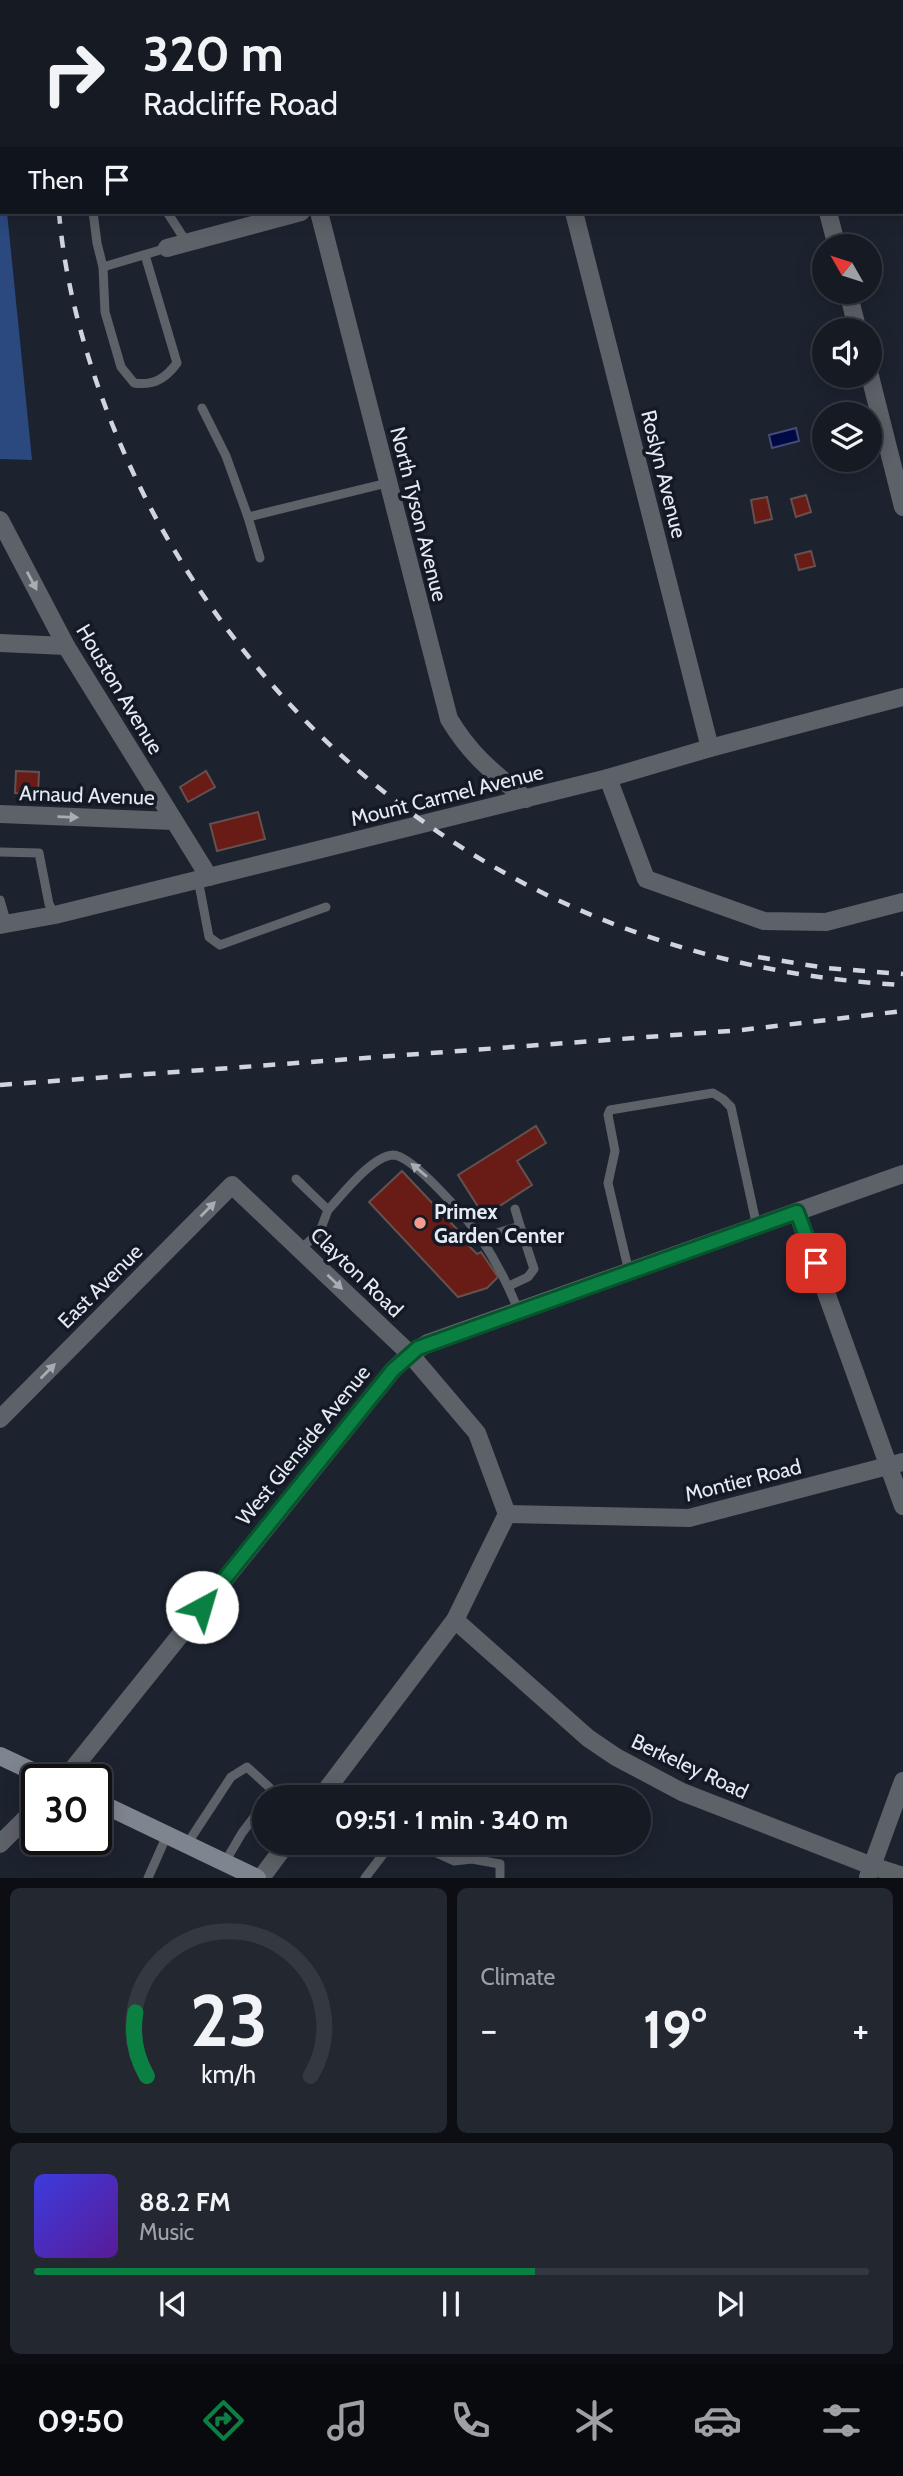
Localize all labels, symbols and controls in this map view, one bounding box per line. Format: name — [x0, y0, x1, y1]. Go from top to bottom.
text: 320 m — [143, 24, 284, 83]
icon: right — [28, 28, 119, 119]
text: Radcliffe Road — [143, 84, 338, 123]
icon: arrive — [98, 161, 136, 199]
text: Then — [28, 164, 84, 196]
north arrow — [812, 234, 882, 304]
map controls — [812, 234, 882, 472]
button: sound — [812, 318, 882, 388]
button: layers — [812, 402, 882, 472]
street label: Roslyn Avenue — [636, 407, 692, 541]
street label: North Tyson Avenue — [385, 424, 453, 604]
one-way arrow — [26, 571, 38, 590]
street label: Houston Avenue — [71, 619, 169, 759]
street label: Mount Carmel Avenue — [348, 759, 546, 831]
street label: Arnaud Avenue — [19, 780, 155, 810]
one-way arrow — [57, 811, 79, 822]
one-way arrow — [410, 1162, 428, 1178]
place label: Primex Garden Center — [434, 1199, 564, 1248]
one-way arrow — [199, 1200, 216, 1217]
marker: Primex Garden Center — [412, 1215, 428, 1231]
street label: Clayton Road — [306, 1222, 408, 1322]
pin — [786, 1233, 846, 1293]
street label: East Avenue — [53, 1239, 147, 1333]
icon: arrive — [797, 1244, 835, 1282]
one-way arrow — [326, 1274, 343, 1291]
street label: West Glenside Avenue — [231, 1360, 375, 1530]
one-way arrow — [39, 1363, 56, 1379]
street label: Montier Road — [682, 1453, 804, 1507]
position arrow — [165, 1570, 239, 1644]
street label: Berkeley Road — [628, 1728, 752, 1804]
speed limit sign: 30 — [21, 1764, 112, 1855]
text: 09:51 · 1 min · 340 m — [335, 1804, 568, 1836]
text: Climate — [481, 1963, 555, 1991]
text: 23 — [189, 1977, 267, 2065]
text: 19° — [643, 1998, 706, 2061]
text: − — [481, 2006, 497, 2053]
text: + — [852, 2006, 869, 2053]
text: km/h — [201, 2059, 256, 2089]
text: 88.2 FM — [139, 2186, 231, 2218]
text: Music — [139, 2218, 194, 2246]
icon: previous — [154, 2285, 192, 2323]
icon: pause — [432, 2285, 470, 2323]
icon: next — [711, 2285, 749, 2323]
icon: directions — [199, 2396, 248, 2445]
icon: music — [323, 2396, 372, 2445]
icon: phone — [446, 2396, 495, 2445]
icon: climate — [570, 2396, 619, 2445]
icon: car — [693, 2396, 742, 2445]
icon: filters — [817, 2396, 866, 2445]
text: 09:50 — [37, 2401, 125, 2440]

